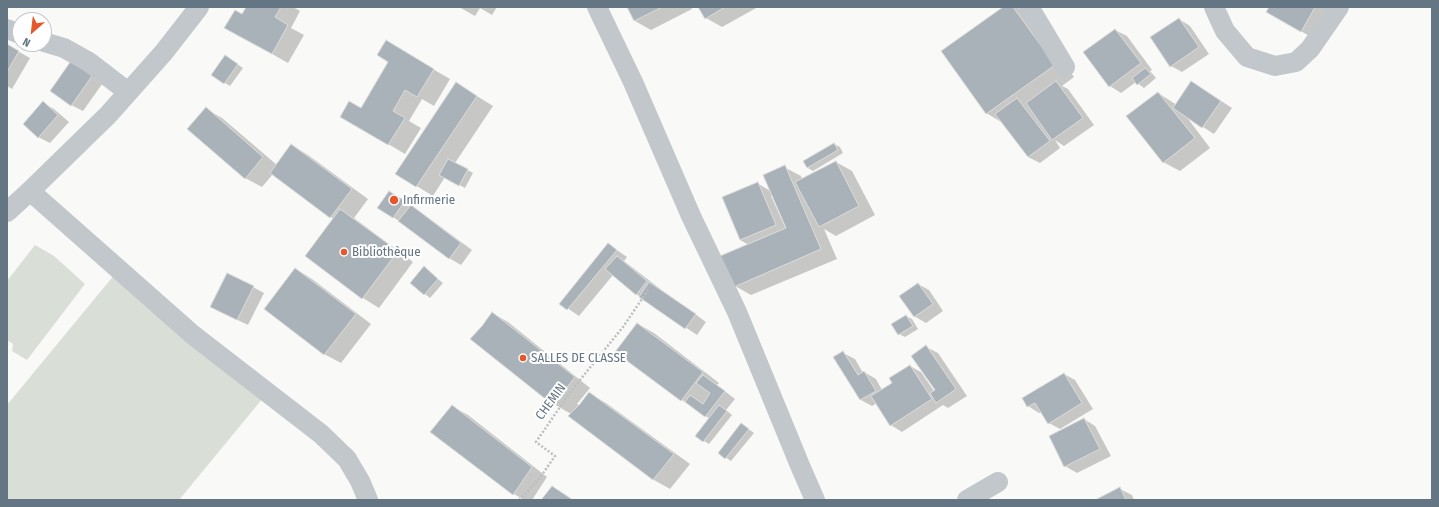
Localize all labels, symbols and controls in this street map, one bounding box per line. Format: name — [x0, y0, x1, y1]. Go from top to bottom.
north arrow — [12, 12, 52, 52]
text: N — [21, 35, 33, 49]
place label: Infirmerie — [403, 192, 455, 208]
marker: Infirmerie — [388, 194, 400, 206]
place label: Bibliothèque — [352, 244, 421, 260]
marker: Bibliothèque — [339, 247, 349, 257]
place label: SALLES DE CLASSE — [531, 350, 626, 366]
marker: SALLES DE CLASSE — [518, 353, 528, 363]
street label: CHEMIN — [533, 381, 569, 423]

